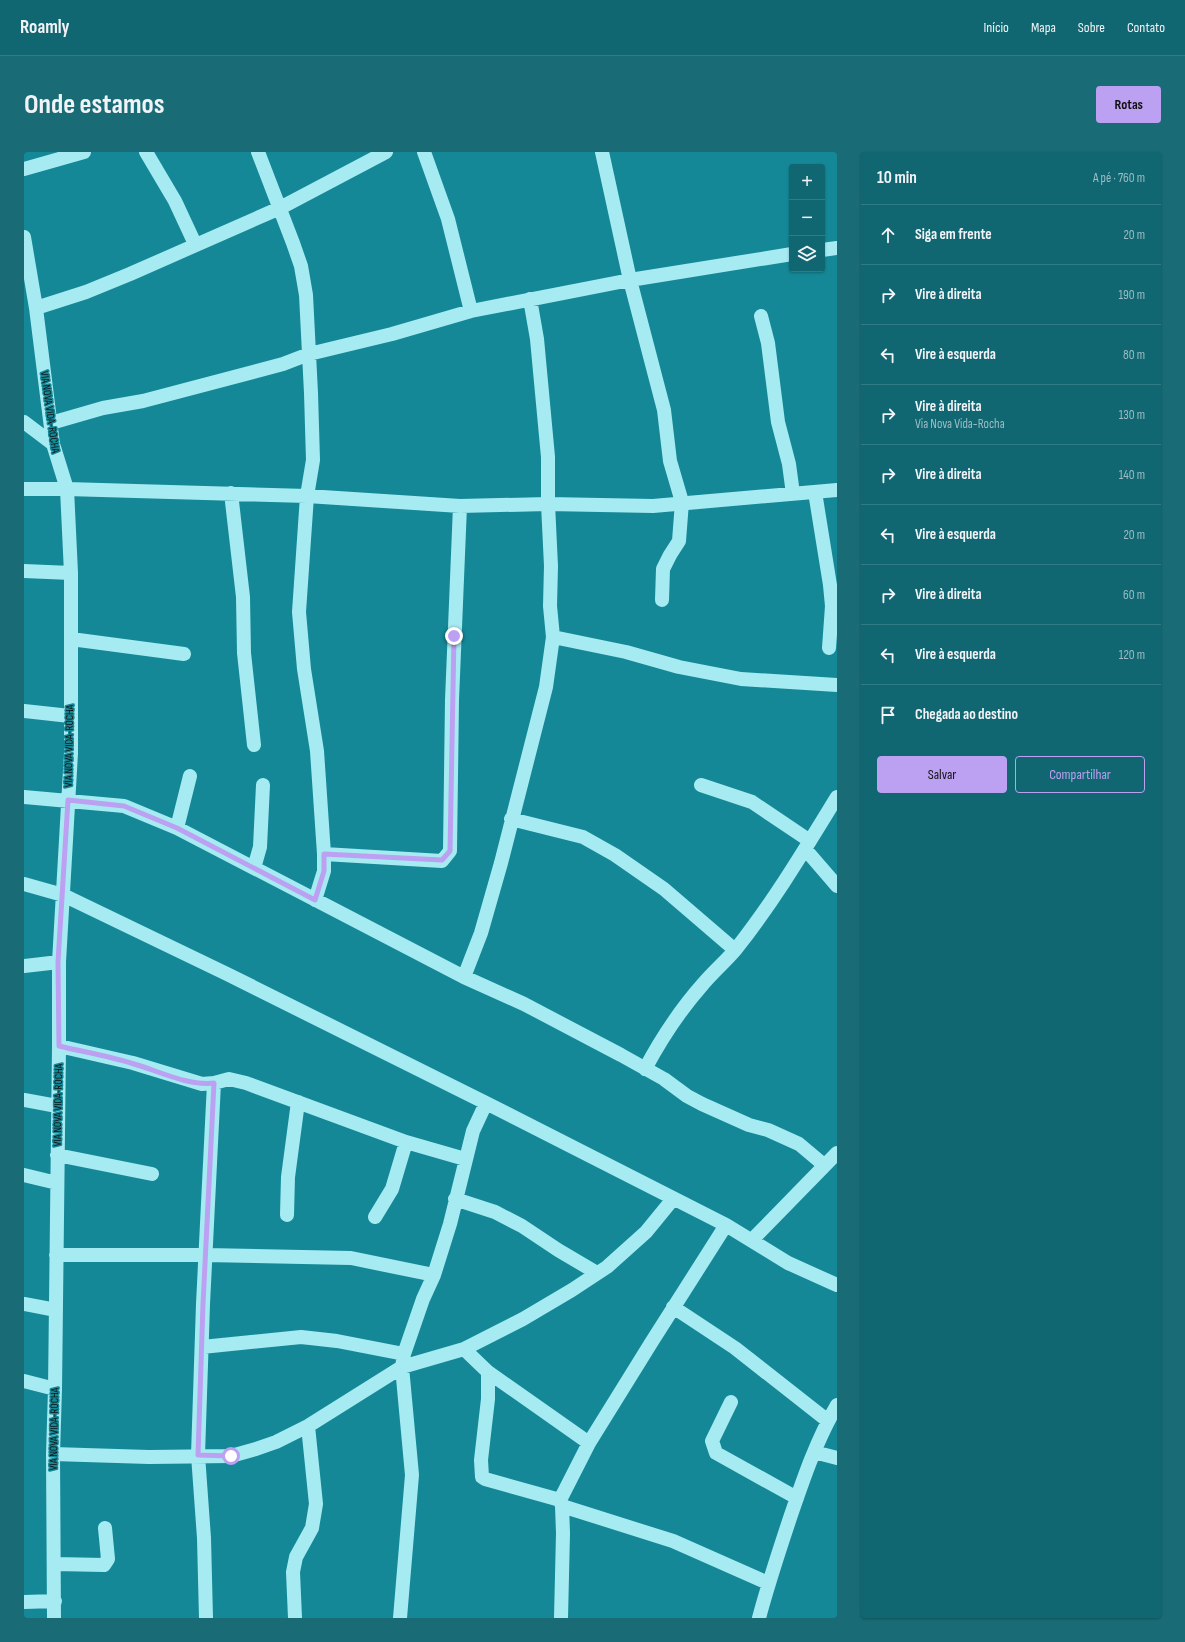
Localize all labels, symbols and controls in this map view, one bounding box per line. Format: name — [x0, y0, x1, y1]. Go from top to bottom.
text: Roamly — [20, 16, 70, 39]
text: Início — [983, 19, 1009, 36]
text: Mapa — [1031, 19, 1056, 36]
text: Sobre — [1078, 19, 1105, 36]
text: Contato — [1127, 19, 1165, 36]
button: Rotas — [1096, 86, 1161, 123]
text: Onde estamos — [24, 88, 164, 121]
map controls — [789, 164, 825, 272]
button: + — [789, 164, 825, 200]
text: 10 min — [877, 168, 917, 188]
text: A pé · 760 m — [1093, 170, 1145, 186]
button: − — [789, 200, 825, 236]
icon: ahead — [877, 224, 899, 246]
text: Siga em frente — [915, 225, 992, 244]
text: 20 m — [1123, 227, 1145, 243]
button: layers — [789, 236, 825, 272]
icon: right — [877, 284, 899, 306]
text: Vire à direita — [915, 285, 982, 304]
text: 190 m — [1118, 287, 1145, 303]
icon: left — [877, 344, 899, 366]
text: Vire à esquerda — [915, 345, 996, 364]
text: 80 m — [1123, 347, 1145, 363]
street label: VIA NOVA VIDA-ROCHA — [38, 370, 62, 454]
text: Vire à direita — [915, 397, 982, 416]
icon: right — [877, 404, 899, 426]
text: 130 m — [1119, 407, 1145, 423]
text: Via Nova Vida-Rocha — [915, 416, 1005, 432]
icon: right — [877, 464, 899, 486]
text: Vire à direita — [915, 465, 982, 484]
text: 140 m — [1119, 467, 1145, 483]
icon: left — [877, 524, 899, 546]
text: Vire à esquerda — [915, 525, 996, 544]
text: 20 m — [1123, 527, 1145, 543]
icon: right — [877, 584, 899, 606]
text: Vire à direita — [915, 585, 982, 604]
text: 60 m — [1123, 587, 1145, 603]
route end — [445, 627, 463, 645]
icon: left — [877, 644, 899, 666]
text: Vire à esquerda — [915, 645, 996, 664]
text: 120 m — [1119, 647, 1145, 663]
street label: VIA NOVA VIDA-ROCHA — [62, 704, 76, 787]
icon: arrive — [877, 704, 899, 726]
text: Chegada ao destino — [915, 705, 1018, 724]
button: Salvar — [877, 756, 1007, 793]
button: Compartilhar — [1015, 756, 1145, 793]
street label: VIA NOVA VIDA-ROCHA — [51, 1063, 65, 1146]
street label: VIA NOVA VIDA-ROCHA — [47, 1387, 61, 1470]
route start — [222, 1447, 240, 1465]

